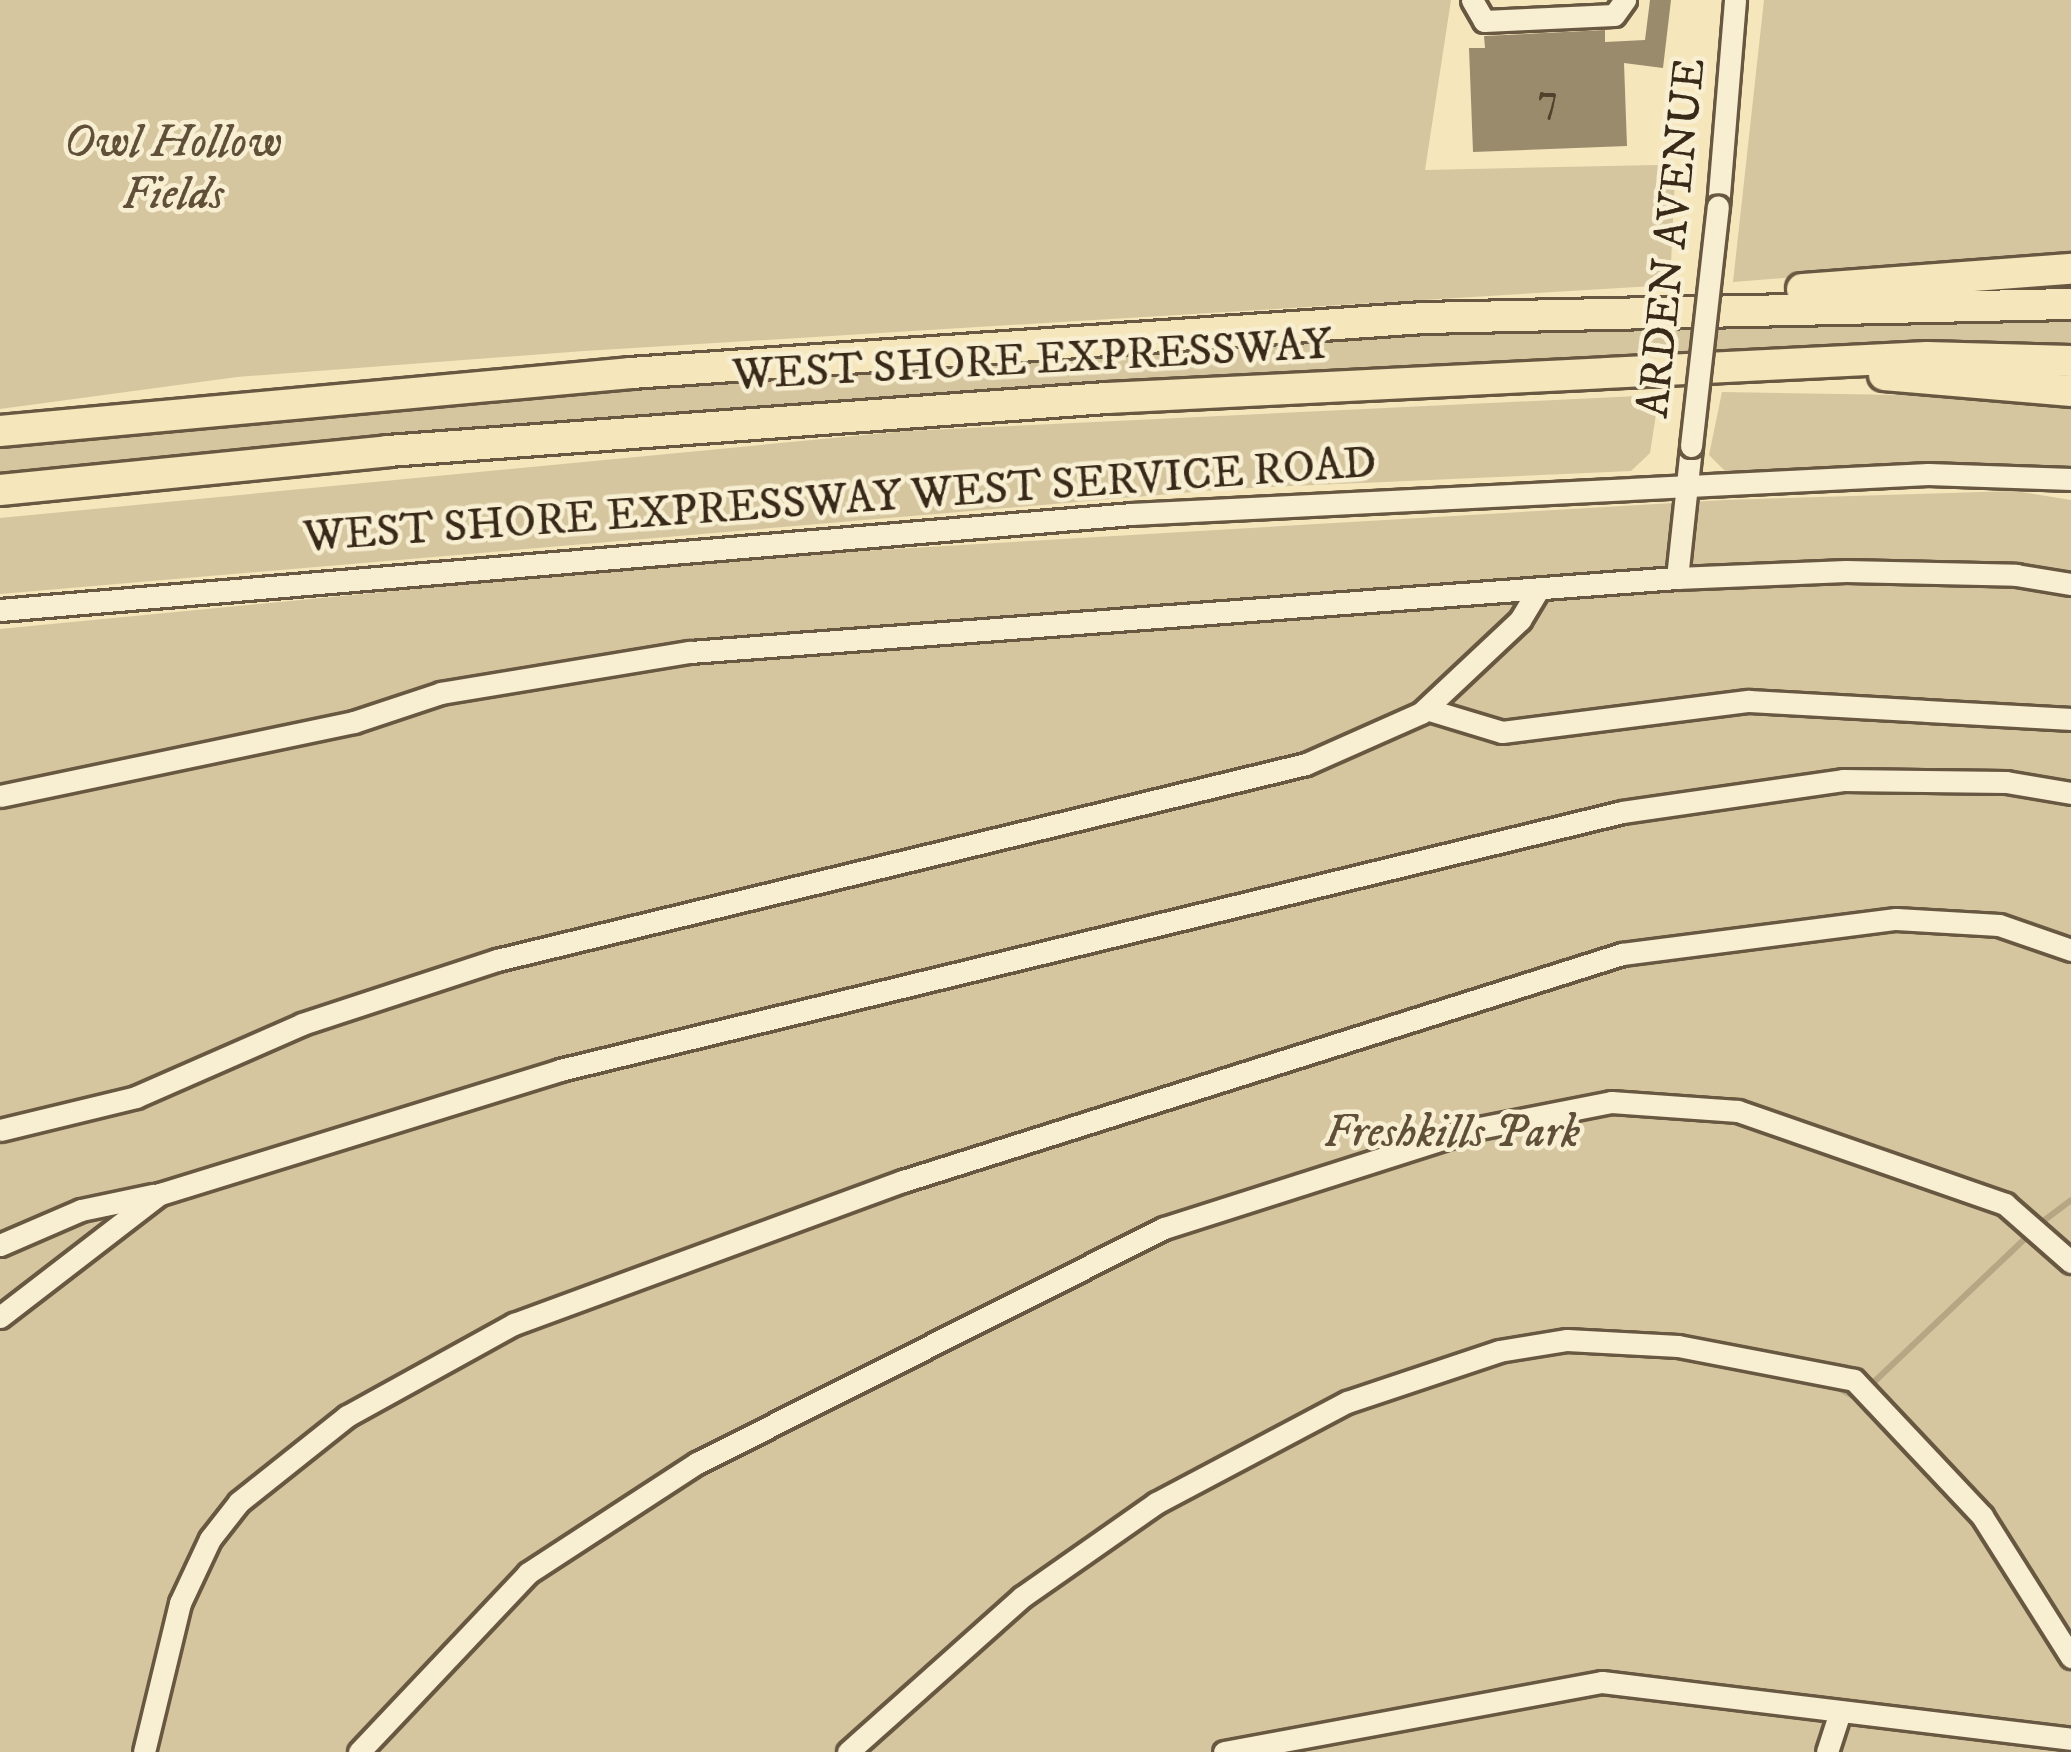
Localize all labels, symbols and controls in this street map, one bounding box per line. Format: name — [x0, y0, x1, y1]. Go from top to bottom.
street label: ARDEN AVENUE — [1627, 55, 1719, 421]
house number: 7 — [1538, 77, 1558, 123]
park label: Owl Hollow Fields — [64, 117, 282, 223]
street label: WEST SHORE EXPRESSWAY — [731, 318, 1333, 404]
street label: WEST SHORE EXPRESSWAY WEST SERVICE ROAD — [302, 437, 1378, 565]
park label: Freshkills Park — [1324, 1107, 1580, 1161]

